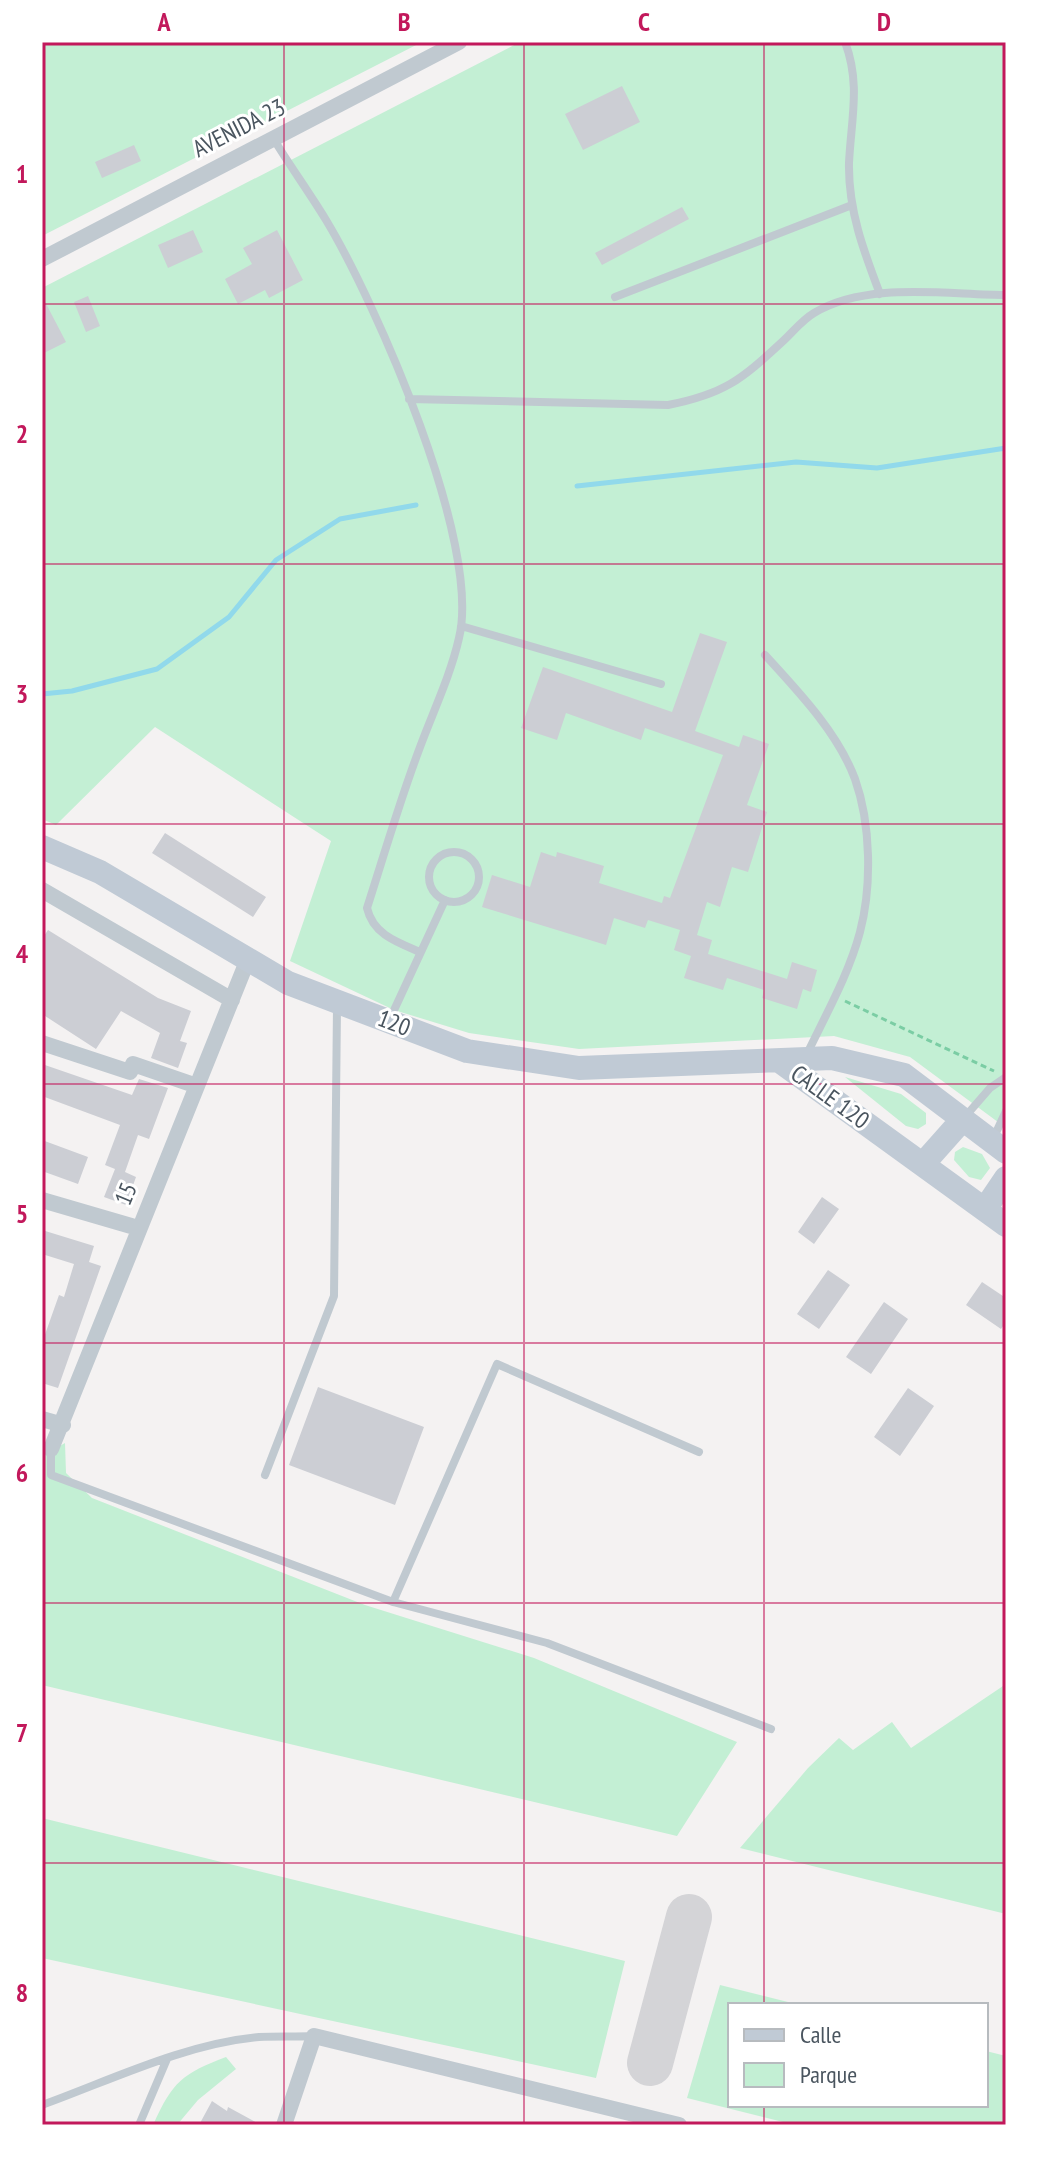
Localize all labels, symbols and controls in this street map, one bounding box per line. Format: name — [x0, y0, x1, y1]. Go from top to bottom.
text: A — [156, 5, 171, 38]
text: B — [398, 5, 411, 38]
text: C — [638, 5, 650, 38]
text: D — [877, 5, 891, 38]
street label: AVENIDA 23 — [187, 91, 290, 164]
text: 1 — [16, 157, 28, 190]
text: 2 — [16, 417, 28, 450]
text: 3 — [16, 677, 28, 710]
text: 4 — [16, 937, 29, 970]
street label: 120 — [373, 1002, 415, 1043]
street label: CALLE 120 — [785, 1058, 876, 1135]
street label: 15 — [107, 1178, 144, 1210]
text: 5 — [16, 1197, 28, 1230]
text: 6 — [16, 1456, 28, 1489]
text: 7 — [16, 1716, 28, 1749]
text: 8 — [16, 1976, 28, 2009]
legend — [728, 2003, 988, 2107]
text: Calle — [800, 2019, 841, 2050]
text: Parque — [800, 2059, 857, 2090]

